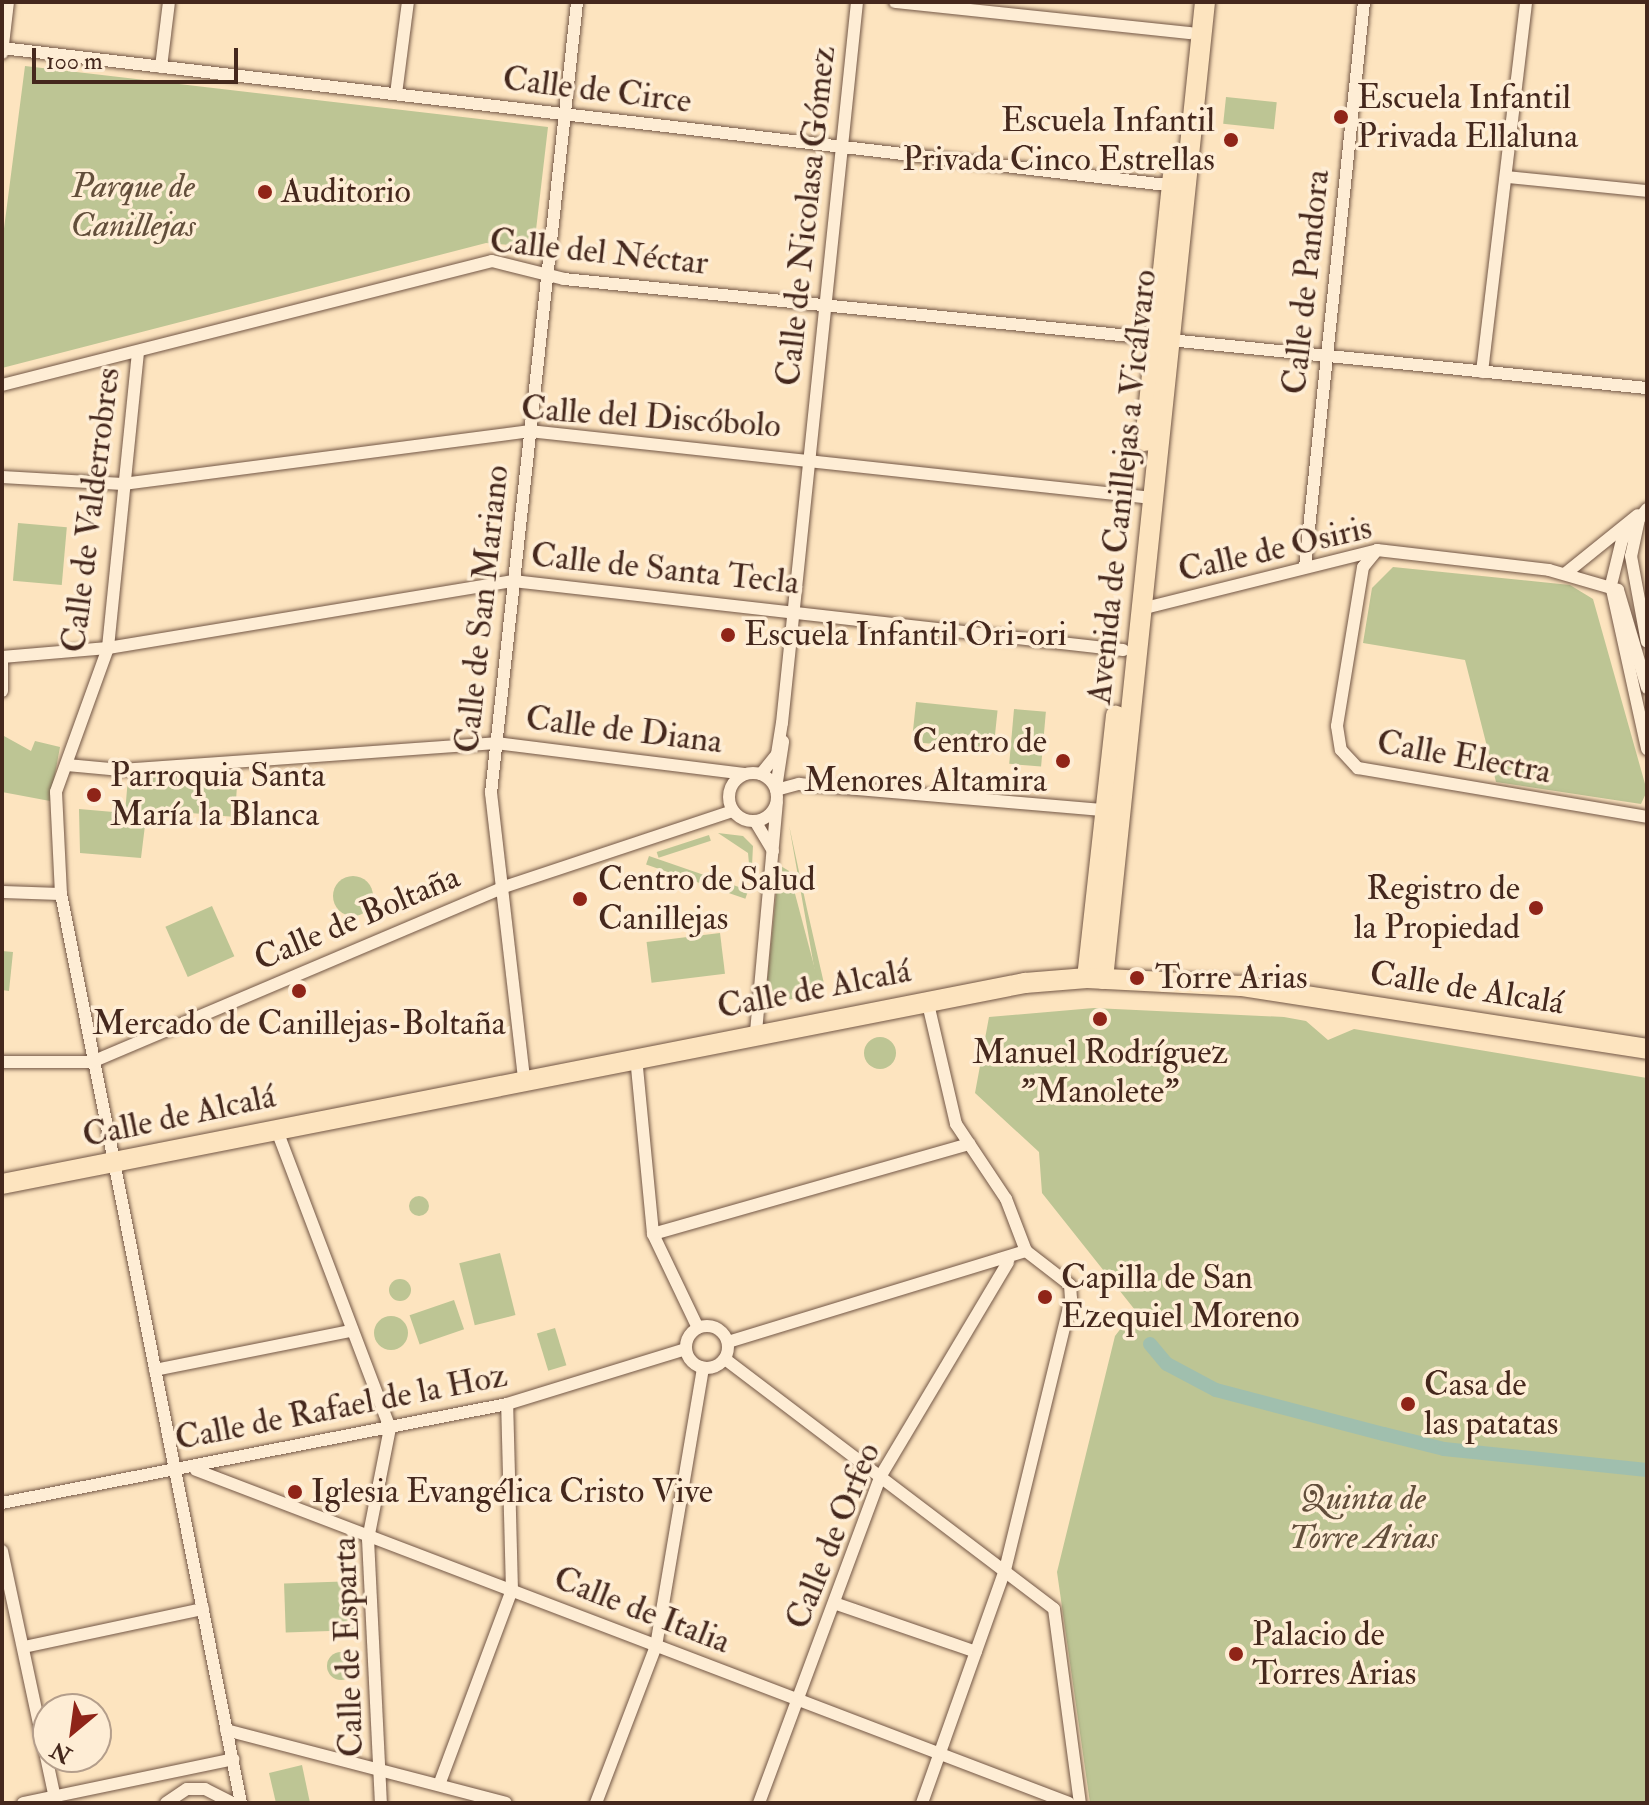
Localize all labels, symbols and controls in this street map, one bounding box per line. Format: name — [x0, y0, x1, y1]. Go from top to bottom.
scale bar — [36, 32, 242, 82]
street label: Calle de Nicolasa Gómez — [768, 44, 844, 388]
text: 100 m — [46, 46, 103, 77]
street label: Calle de Circe — [500, 58, 694, 122]
place label: Escuela Infantil Privada Ellaluna — [1357, 77, 1578, 156]
place label: Escuela Infantil Privada Cinco Estrellas — [902, 100, 1215, 180]
marker: Escuela Infantil Privada Ellaluna — [1332, 108, 1350, 126]
marker: Escuela Infantil Privada Cinco Estrellas — [1222, 131, 1240, 149]
park label: Parque de Canillejas — [70, 166, 196, 246]
street label: Calle de Pandora — [1274, 168, 1338, 396]
place label: Auditorio — [281, 172, 411, 212]
marker: Auditorio — [256, 183, 274, 201]
street label: Calle del Néctar — [488, 220, 710, 284]
street label: Avenida de Canillejas a Vicálvaro — [1079, 268, 1165, 706]
street label: Calle de Valderrobres — [53, 365, 129, 655]
street label: Calle del Discóbolo — [520, 388, 782, 446]
street label: Calle de San Mariano — [447, 463, 517, 755]
street label: Calle de Osiris — [1174, 507, 1376, 591]
street label: Calle de Santa Tecla — [529, 535, 801, 603]
place label: Escuela Infantil Ori-ori — [744, 615, 1067, 655]
marker: Escuela Infantil Ori-ori — [719, 626, 737, 644]
street label: Calle de Diana — [523, 698, 725, 762]
place label: Centro de Menores Altamira — [804, 721, 1047, 800]
street label: Calle Electra — [1374, 722, 1554, 792]
marker: Centro de Menores Altamira — [1054, 752, 1072, 770]
place label: Parroquia Santa María la Blanca — [110, 755, 325, 834]
marker: Parroquia Santa María la Blanca — [85, 786, 103, 804]
street label: Calle de Boltaña — [248, 856, 466, 980]
place label: Centro de Salud Canillejas — [598, 859, 815, 938]
place label: Registro de la Propiedad — [1354, 868, 1520, 948]
marker: Centro de Salud Canillejas — [569, 888, 591, 910]
marker: Registro de la Propiedad — [1527, 899, 1545, 917]
street label: Calle de Alcalá — [714, 950, 914, 1028]
street label: Calle de Alcalá — [1367, 953, 1567, 1023]
place label: Torre Arias — [1155, 958, 1308, 998]
marker: Torre Arias — [1126, 967, 1148, 989]
marker: Mercado de Canillejas-Boltaña — [290, 982, 308, 1000]
place label: Mercado de Canillejas-Boltaña — [92, 1004, 506, 1044]
marker: Manuel Rodríguez "Manolete" — [1091, 1010, 1109, 1028]
place label: Manuel Rodríguez "Manolete" — [972, 1032, 1228, 1112]
street label: Calle de Alcalá — [79, 1076, 279, 1156]
place label: Capilla de San Ezequiel Moreno — [1061, 1257, 1300, 1336]
marker: Capilla de San Ezequiel Moreno — [1036, 1288, 1054, 1306]
street label: Calle de Rafael de la Hoz — [172, 1355, 510, 1459]
place label: Casa de las patatas — [1424, 1364, 1558, 1444]
marker: Casa de las patatas — [1399, 1395, 1417, 1413]
street label: Calle de Orfeo — [777, 1437, 889, 1635]
place label: Iglesia Evangélica Cristo Vive — [311, 1472, 713, 1512]
park label: Quinta de Torre Arias — [1288, 1478, 1438, 1558]
marker: Iglesia Evangélica Cristo Vive — [286, 1483, 304, 1501]
street label: Calle de Esparta — [324, 1536, 372, 1758]
street label: Calle de Italia — [548, 1558, 736, 1662]
place label: Palacio de Torres Arias — [1252, 1614, 1416, 1694]
marker: Palacio de Torres Arias — [1227, 1645, 1245, 1663]
north arrow — [32, 1693, 112, 1773]
text: N — [46, 1735, 77, 1769]

